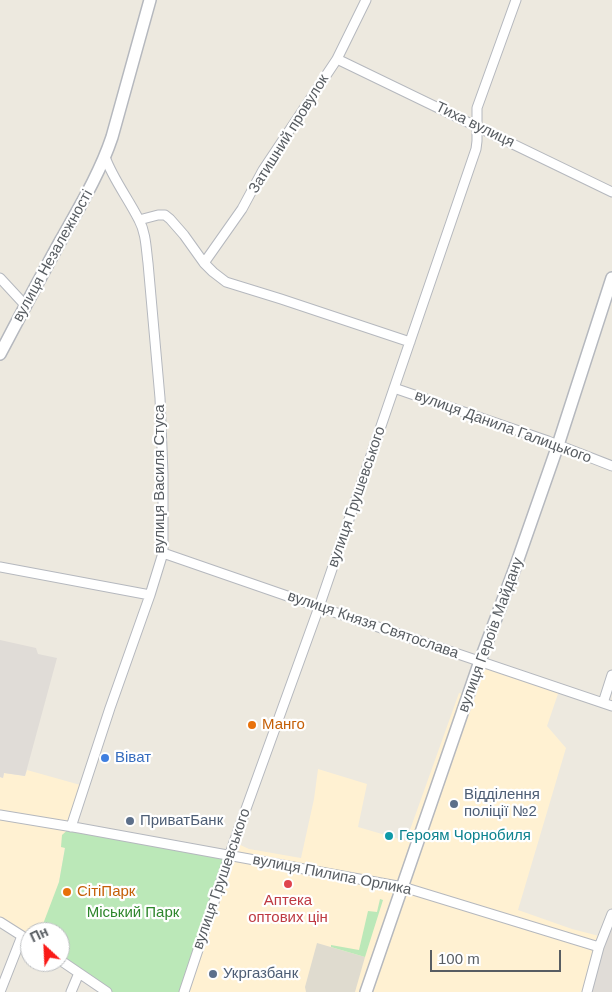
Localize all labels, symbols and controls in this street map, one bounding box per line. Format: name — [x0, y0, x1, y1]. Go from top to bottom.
street label: Затишний провулок — [245, 71, 333, 197]
street label: Тиха вулиця — [433, 98, 517, 152]
street label: вулиця Незалежності — [9, 187, 97, 325]
street label: вулиця Данила Галицького — [412, 387, 594, 467]
street label: вулиця Василя Стуса — [151, 404, 169, 554]
street label: вулиця Грушевського — [324, 424, 390, 570]
street label: вулиця Героїв Майдану — [455, 555, 527, 715]
street label: вулиця Князя Святослава — [285, 587, 461, 663]
place label: Манго — [262, 716, 305, 734]
marker: Манго — [246, 719, 258, 731]
place label: Віват — [115, 749, 151, 767]
marker: Віват — [99, 752, 111, 764]
place label: Відділення поліції №2 — [464, 786, 540, 821]
marker: Відділення поліції №2 — [448, 798, 460, 810]
street label: вулиця Грушевського — [189, 806, 255, 952]
place label: ПриватБанк — [140, 812, 223, 830]
marker: ПриватБанк — [124, 815, 136, 827]
place label: Героям Чорнобиля — [399, 827, 531, 845]
marker: Героям Чорнобиля — [383, 830, 395, 842]
street label: вулиця Пилипа Орлика — [251, 851, 413, 899]
marker: Аптека оптових цін — [282, 878, 294, 890]
place label: СітіПарк — [77, 883, 135, 901]
marker: СітіПарк — [61, 886, 73, 898]
place label: Аптека оптових цін — [248, 892, 328, 927]
park label: Міський Парк — [87, 904, 179, 922]
north arrow — [20, 922, 70, 972]
text: Пн — [27, 923, 51, 945]
scale bar — [432, 940, 563, 972]
text: 100 m — [438, 950, 480, 967]
place label: Укргазбанк — [223, 965, 298, 983]
marker: Укргазбанк — [207, 968, 219, 980]

